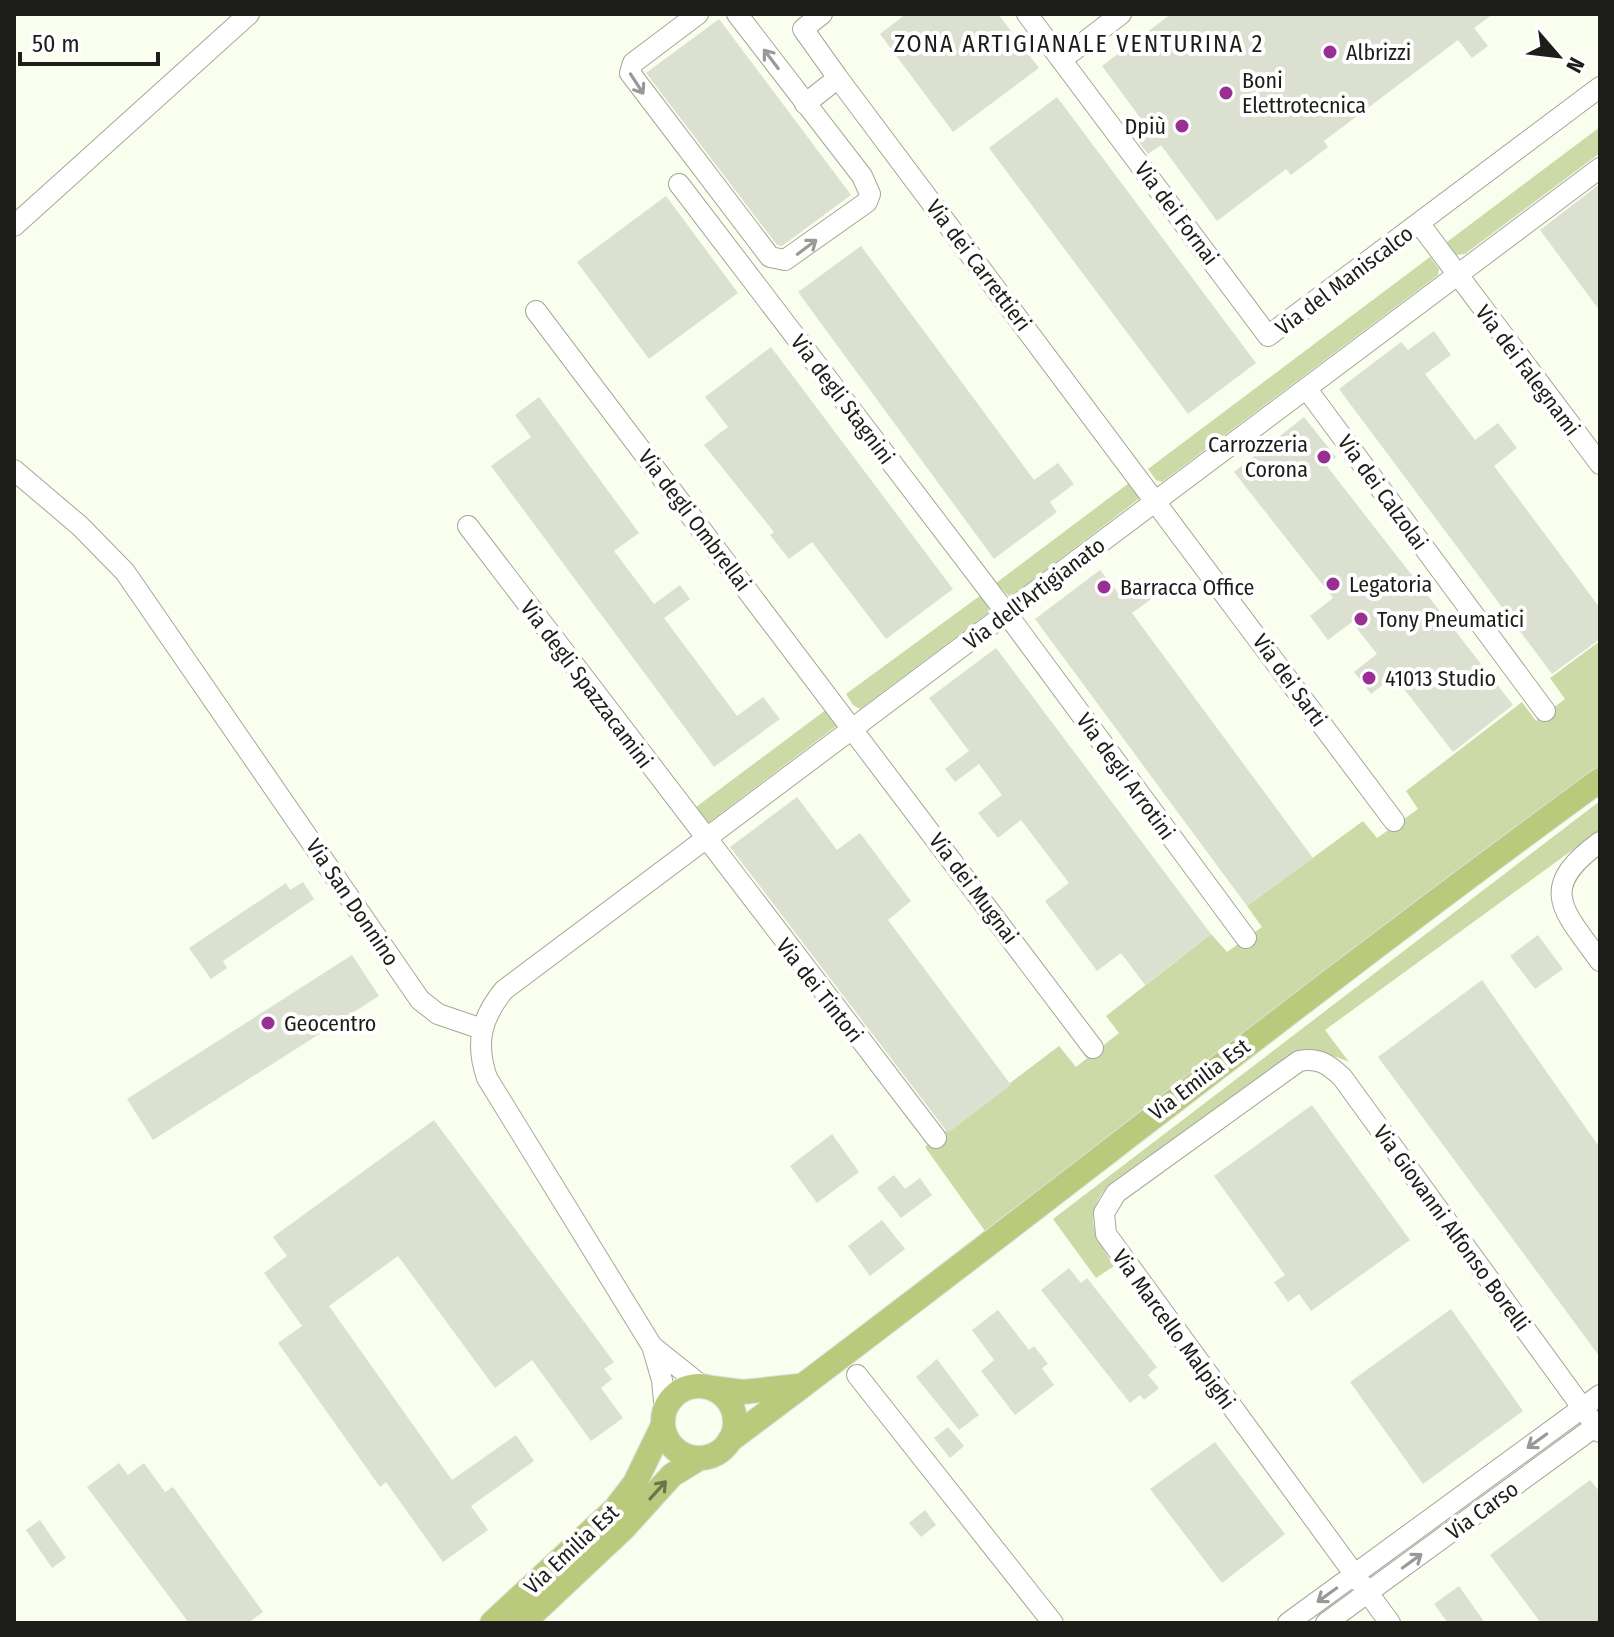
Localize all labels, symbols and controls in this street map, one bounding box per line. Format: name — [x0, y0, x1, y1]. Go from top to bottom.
scale bar — [20, 16, 158, 66]
north arrow — [1518, 16, 1598, 96]
text: 50 m — [32, 30, 80, 58]
district label: ZONA ARTIGIANALE VENTURINA 2 — [894, 30, 1264, 58]
place label: Albrizzi — [1346, 39, 1411, 66]
marker: Albrizzi — [1321, 43, 1339, 61]
one-way arrow — [763, 49, 780, 70]
text: N — [1560, 53, 1590, 77]
place label: Boni Elettrotecnica — [1242, 67, 1366, 119]
one-way arrow — [629, 73, 646, 95]
marker: Boni Elettrotecnica — [1217, 84, 1235, 102]
place label: Dpiù — [1124, 113, 1166, 140]
marker: Dpiù — [1173, 117, 1191, 135]
street label: Via dei Fornai — [1129, 156, 1224, 270]
street label: Via dei Carrettieri — [920, 194, 1037, 336]
street label: Via del Maniscalco — [1270, 220, 1418, 341]
one-way arrow — [796, 239, 818, 255]
street label: Via dei Falegnami — [1470, 300, 1586, 441]
street label: Via degli Stagnini — [785, 329, 900, 469]
street label: Via dei Calzolai — [1332, 429, 1433, 555]
place label: Carrozzeria Corona — [1208, 431, 1308, 483]
street label: Via degli Ombrellai — [633, 444, 757, 596]
marker: Carrozzeria Corona — [1315, 448, 1333, 466]
street label: Via dell'Artigianato — [958, 531, 1110, 655]
place label: Legatoria — [1349, 571, 1432, 598]
place label: Barracca Office — [1120, 574, 1254, 601]
marker: Legatoria — [1324, 575, 1342, 593]
marker: Barracca Office — [1095, 578, 1113, 596]
street label: Via degli Spazzacamini — [515, 595, 658, 773]
place label: Tony Pneumatici — [1377, 606, 1524, 633]
marker: Tony Pneumatici — [1352, 610, 1370, 628]
street label: Via dei Sarti — [1247, 629, 1332, 732]
place label: 41013 Studio — [1385, 665, 1496, 692]
marker: 41013 Studio — [1360, 669, 1378, 687]
street label: Via degli Arrotini — [1071, 708, 1181, 845]
street label: Via dei Mugnai — [923, 828, 1024, 949]
street label: Via San Donnino — [300, 834, 405, 971]
street label: Via dei Tintori — [770, 933, 869, 1048]
place label: Geocentro — [284, 1010, 376, 1037]
marker: Geocentro — [259, 1014, 277, 1032]
street label: Via Emilia Est — [1144, 1032, 1256, 1126]
street label: Via Giovanni Alfonso Borelli — [1368, 1120, 1536, 1337]
street label: Via Marcello Malpighi — [1107, 1244, 1241, 1415]
one-way arrow — [1527, 1433, 1548, 1450]
street label: Via Carso — [1441, 1475, 1524, 1546]
one-way arrow — [649, 1480, 668, 1500]
street label: Via Emilia Est — [518, 1498, 625, 1600]
one-way arrow — [1401, 1552, 1422, 1569]
one-way arrow — [1317, 1586, 1338, 1603]

